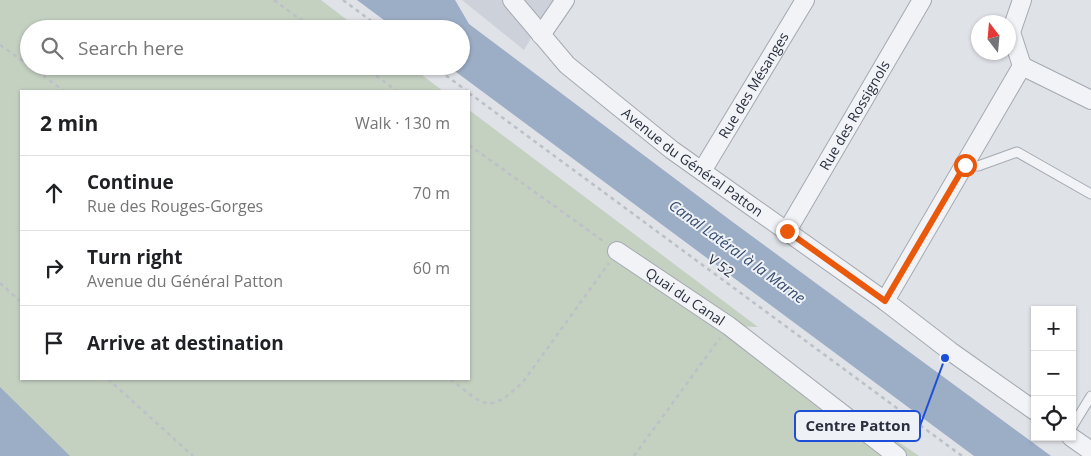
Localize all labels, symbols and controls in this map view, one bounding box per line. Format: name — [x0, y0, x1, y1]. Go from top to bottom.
north arrow — [971, 15, 1016, 60]
search box — [20, 20, 470, 75]
street label: Rue des Mésanges — [714, 28, 793, 142]
icon: search — [38, 34, 66, 62]
text: Search here — [78, 35, 184, 61]
street label: Rue des Rossignols — [815, 56, 894, 174]
street label: Avenue du Général Patton — [618, 103, 767, 221]
text: 2 min — [40, 109, 98, 137]
text: Walk · 130 m — [355, 112, 450, 134]
route start — [954, 154, 977, 177]
text: Continue — [87, 169, 174, 195]
icon: ahead — [40, 179, 68, 207]
text: 70 m — [413, 182, 450, 204]
text: Rue des Rouges-Gorges — [87, 195, 263, 217]
water label: Canal Latéral à la Marne — [665, 195, 810, 308]
route end — [776, 220, 799, 243]
text: Turn right — [87, 244, 182, 270]
street label: V 52 — [704, 250, 738, 282]
icon: right — [40, 254, 68, 282]
text: 60 m — [413, 257, 450, 279]
street label: Quai du Canal — [642, 263, 729, 330]
text: Avenue du Général Patton — [87, 270, 283, 292]
map controls — [1031, 306, 1076, 441]
button: + — [1031, 306, 1076, 351]
icon: arrive — [40, 329, 68, 357]
text: Arrive at destination — [87, 330, 284, 356]
button: − — [1031, 351, 1076, 396]
button: locate — [1031, 396, 1076, 441]
callout: Centre Patton — [795, 411, 920, 441]
text: Centre Patton — [805, 415, 911, 435]

